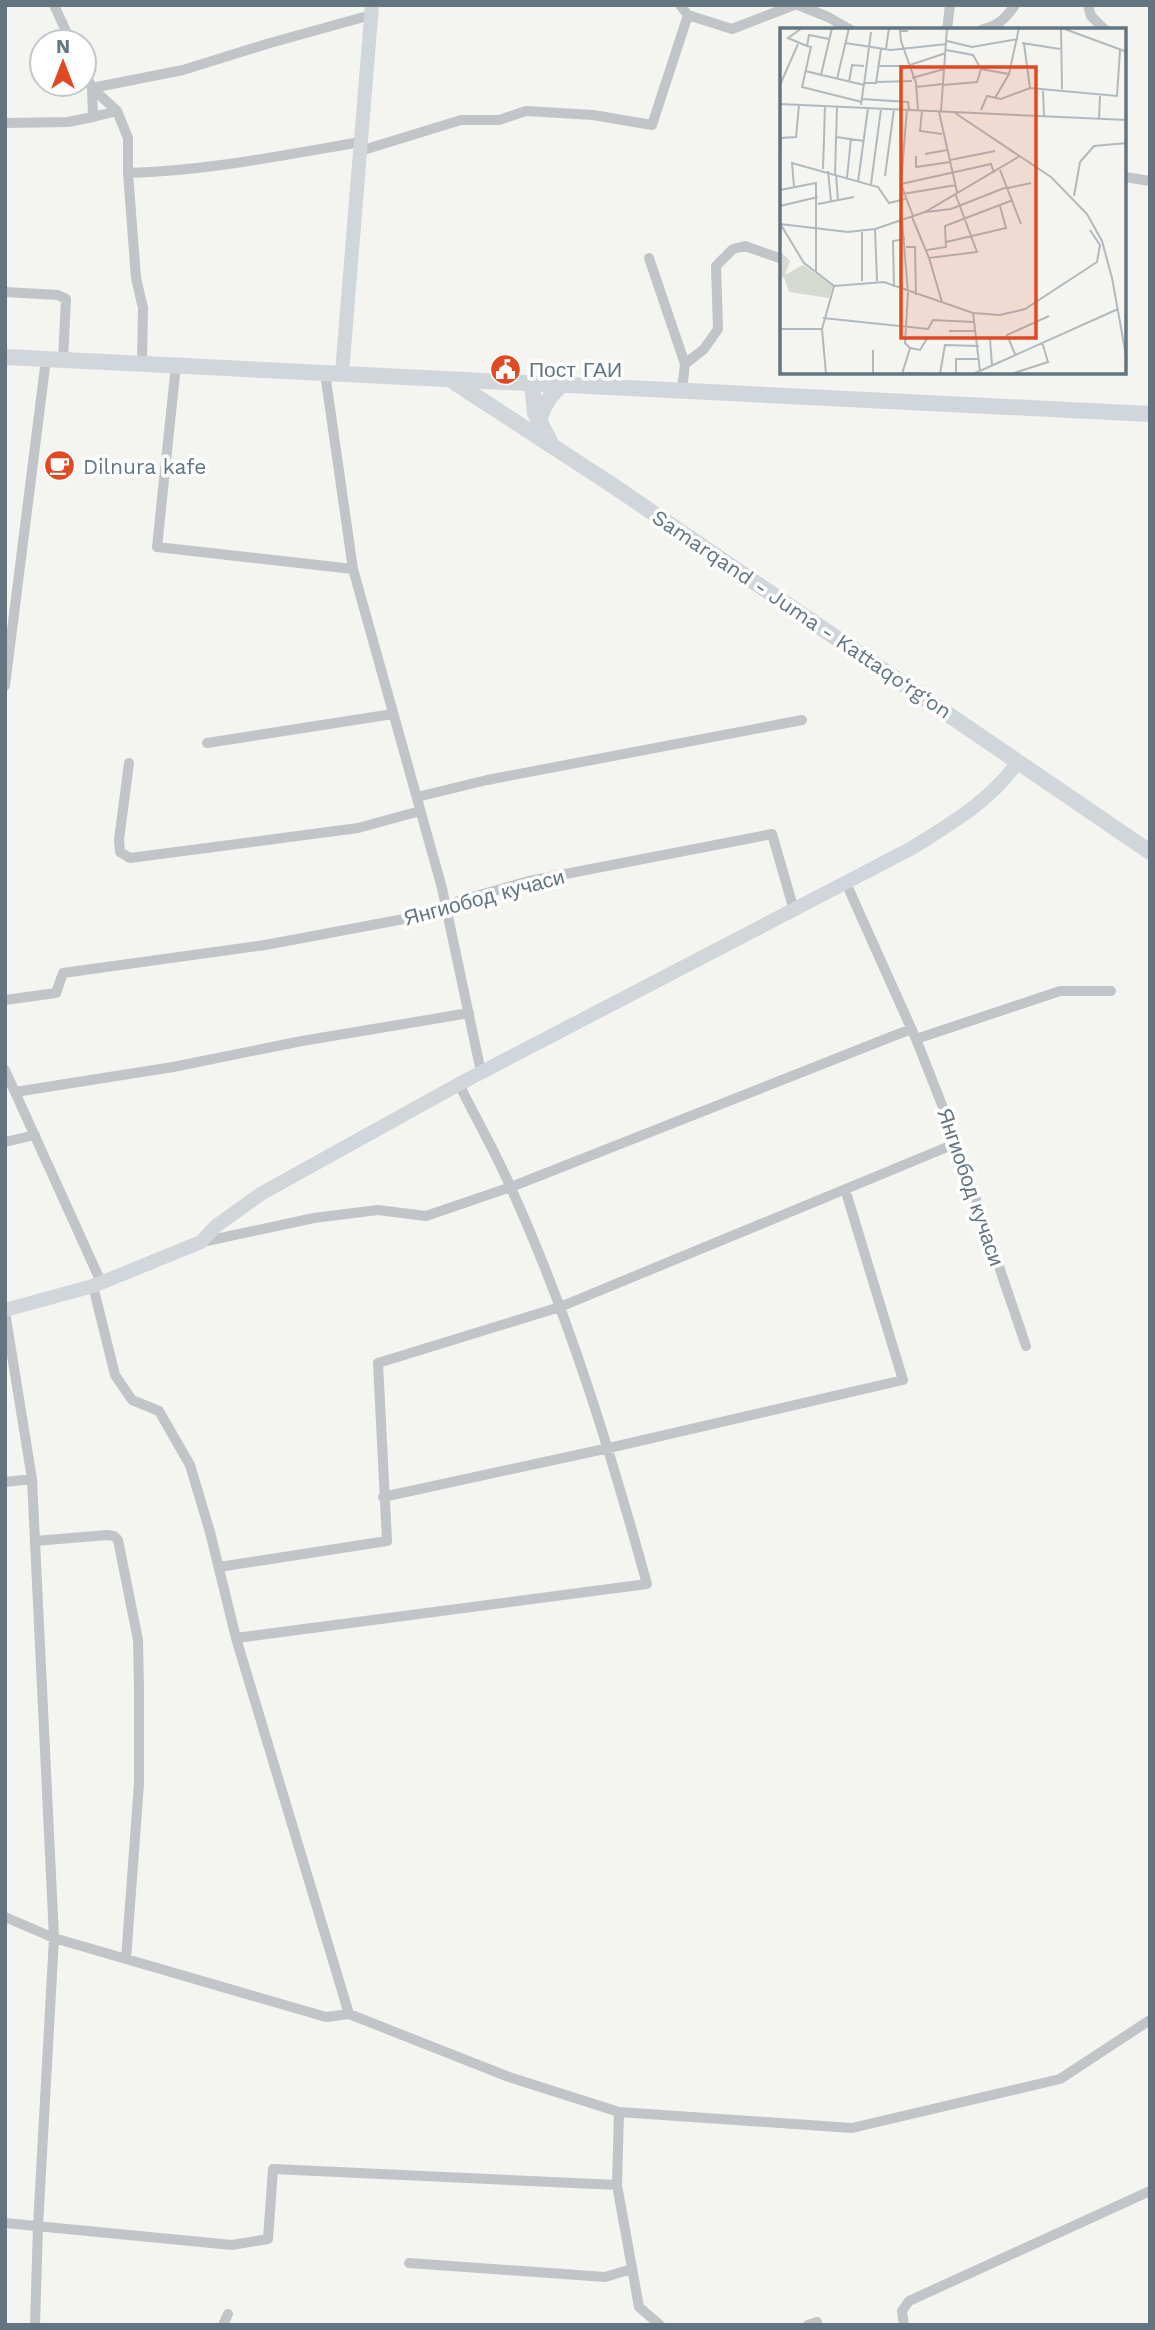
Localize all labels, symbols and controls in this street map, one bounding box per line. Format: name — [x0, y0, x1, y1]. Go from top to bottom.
north arrow — [28, 28, 98, 98]
inset map — [780, 28, 1127, 374]
text: N — [56, 35, 70, 58]
public building icon: Пост ГАИ — [489, 352, 523, 386]
place label: Пост ГАИ — [529, 357, 622, 382]
cafe icon: Dilnura kafe — [43, 449, 77, 483]
place label: Dilnura kafe — [83, 454, 206, 479]
street label: Samarqand - Juma - Kattaqo‘rg‘on — [648, 504, 956, 724]
street label: Янгиобод кучаси — [401, 864, 567, 930]
street label: Янгиобод кучаси — [932, 1105, 1010, 1269]

